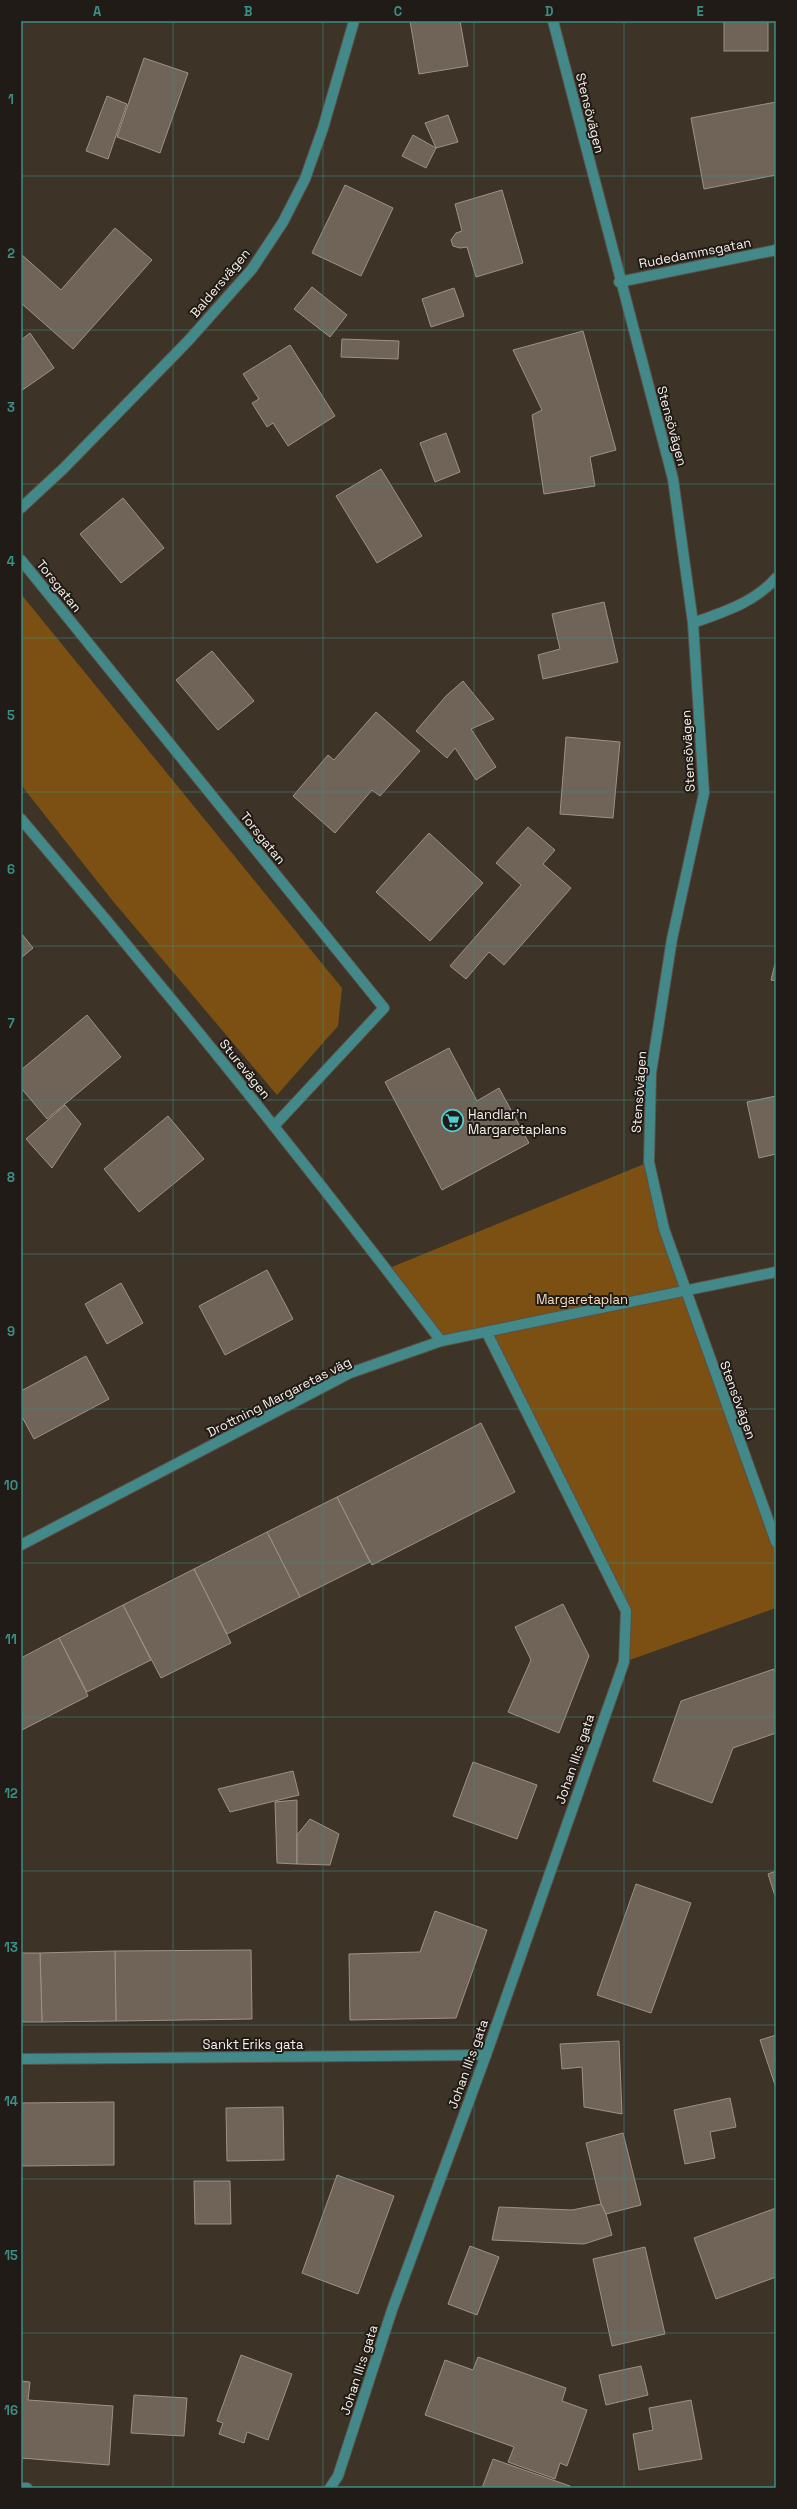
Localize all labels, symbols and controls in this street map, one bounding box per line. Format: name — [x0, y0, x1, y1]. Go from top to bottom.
text: A — [93, 3, 102, 20]
text: B — [244, 3, 253, 20]
text: C — [394, 3, 402, 20]
text: D — [545, 3, 554, 20]
text: E — [696, 3, 704, 20]
street label: Stensövägen — [572, 71, 608, 155]
text: 1 — [8, 91, 14, 108]
street label: Rudedammsgatan — [637, 234, 753, 272]
text: 2 — [7, 245, 15, 262]
street label: Baldersvägen — [186, 245, 254, 321]
street label: Stensövägen — [653, 384, 691, 468]
text: 3 — [7, 399, 15, 416]
text: 4 — [7, 553, 15, 570]
street label: Torsgatan — [33, 556, 85, 616]
text: 5 — [7, 707, 15, 724]
street label: Stensövägen — [677, 710, 699, 792]
street label: Torsgatan — [237, 808, 289, 868]
text: 6 — [7, 861, 15, 878]
text: 7 — [7, 1015, 15, 1032]
street label: Sturevägen — [216, 1036, 274, 1102]
street label: Stensövägen — [628, 1050, 650, 1134]
place label: Handlar'n Margaretaplans — [468, 1106, 567, 1138]
supermarket icon: Handlar'n Margaretaplans — [439, 1108, 465, 1134]
text: 8 — [7, 1169, 15, 1186]
park label: Margaretaplan — [536, 1291, 628, 1308]
text: 9 — [7, 1323, 15, 1340]
street label: Drottning Margaretas väg — [204, 1353, 354, 1441]
street label: Stensövägen — [716, 1359, 760, 1441]
text: 10 — [4, 1477, 18, 1494]
text: 11 — [5, 1631, 17, 1648]
street label: Johan III:s gata — [552, 1711, 599, 1806]
text: 12 — [4, 1785, 18, 1802]
text: 13 — [4, 1939, 18, 1956]
street label: Johan III:s gata — [444, 2016, 492, 2111]
street label: Sankt Eriks gata — [203, 2036, 304, 2053]
text: 14 — [4, 2093, 18, 2110]
text: 15 — [4, 2247, 18, 2264]
street label: Johan III:s gata — [336, 2322, 382, 2417]
text: 16 — [4, 2402, 18, 2419]

